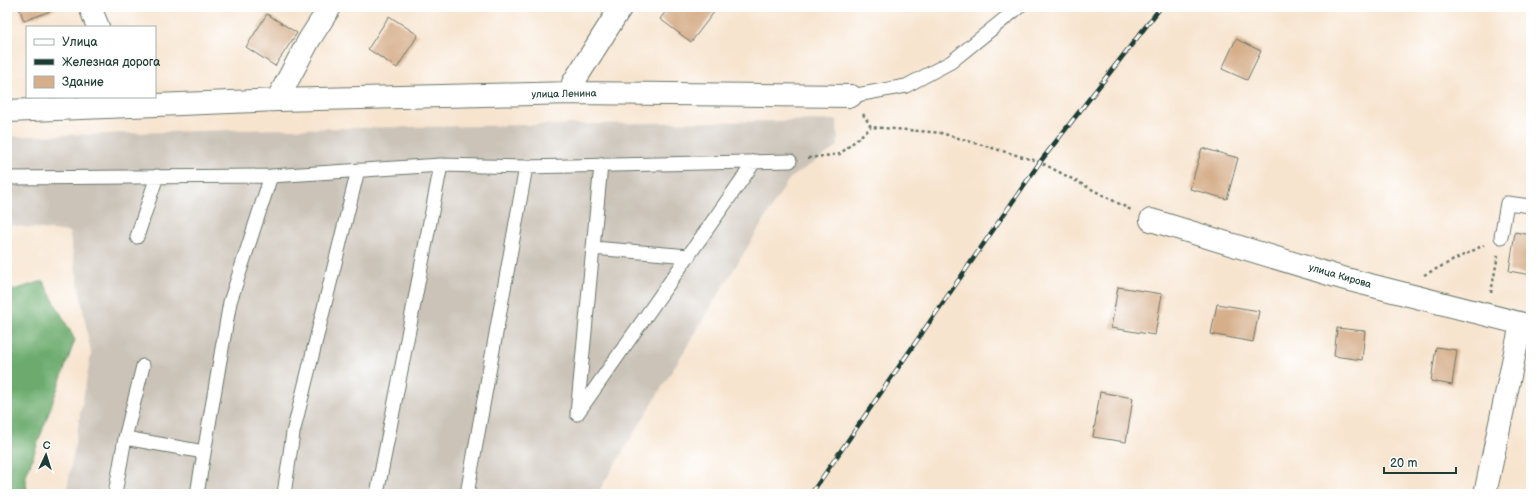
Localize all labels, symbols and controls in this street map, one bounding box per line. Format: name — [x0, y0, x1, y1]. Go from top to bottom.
legend — [26, 26, 156, 98]
text: Улица — [62, 35, 98, 50]
text: Железная дорога — [62, 55, 160, 70]
text: Здание — [62, 75, 104, 90]
street label: улица Ленина — [531, 87, 597, 101]
street label: улица Кирова — [1307, 261, 1373, 291]
north arrow — [26, 435, 66, 475]
text: С — [42, 439, 51, 452]
scale bar — [1384, 449, 1456, 475]
text: 20 m — [1390, 456, 1417, 471]

